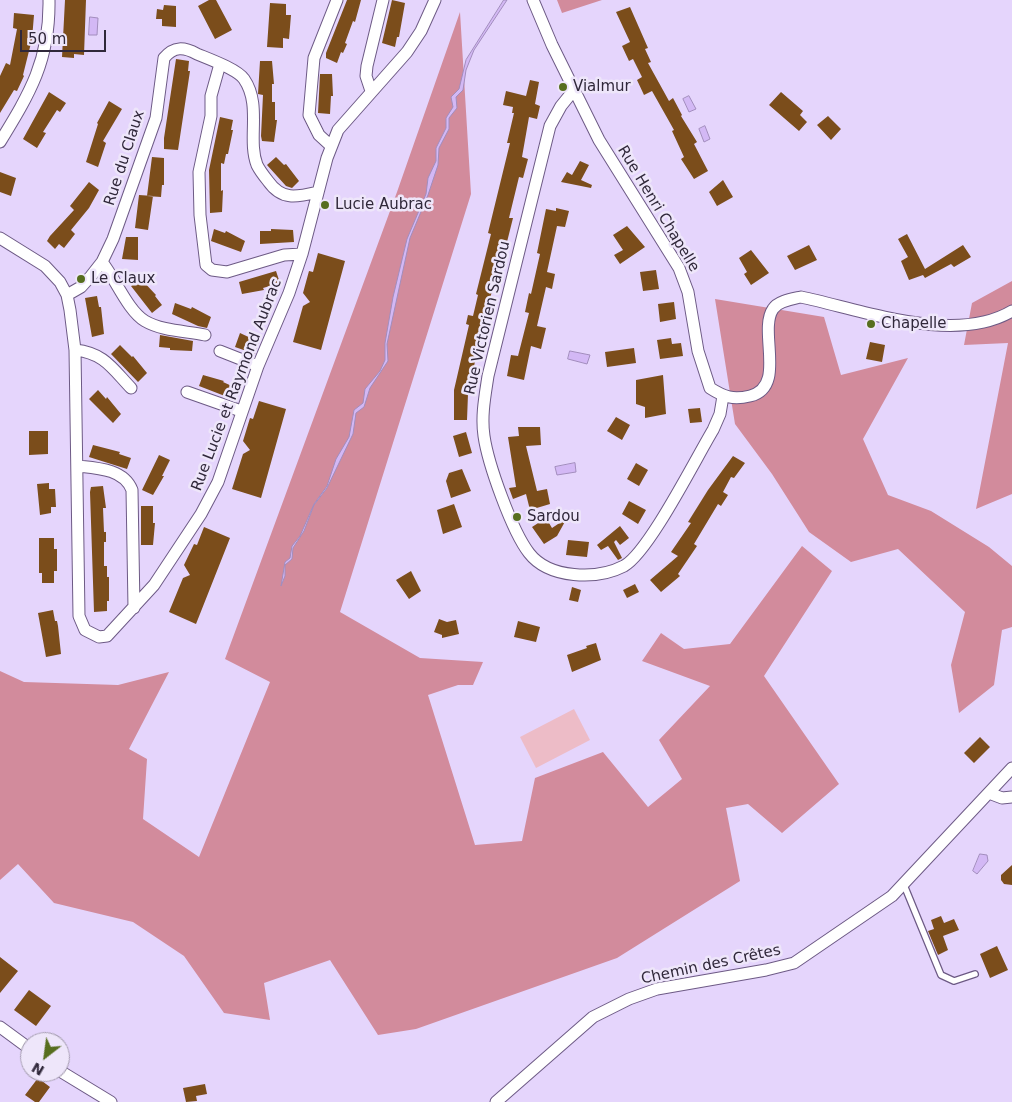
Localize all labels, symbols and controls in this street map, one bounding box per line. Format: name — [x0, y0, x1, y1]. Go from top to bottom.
scale bar — [22, 20, 109, 52]
text: 50 m — [28, 30, 66, 48]
place label: Vialmur — [573, 78, 631, 96]
marker: Vialmur — [557, 81, 569, 93]
street label: Rue du Claux — [101, 108, 149, 208]
street label: Rue Henri Chapelle — [613, 143, 703, 275]
place label: Lucie Aubrac — [335, 196, 432, 214]
marker: Lucie Aubrac — [319, 199, 331, 211]
street label: Rue Victorien Sardou — [462, 239, 514, 397]
place label: Le Claux — [91, 270, 155, 288]
marker: Le Claux — [75, 273, 87, 285]
street label: Rue Lucie et Raymond Aubrac — [188, 276, 286, 494]
place label: Chapelle — [881, 315, 946, 333]
marker: Chapelle — [865, 318, 877, 330]
place label: Sardou — [527, 508, 580, 526]
marker: Sardou — [511, 511, 523, 523]
street label: Chemin des Crêtes — [640, 941, 782, 989]
north arrow — [20, 1032, 70, 1082]
text: N — [29, 1059, 47, 1079]

